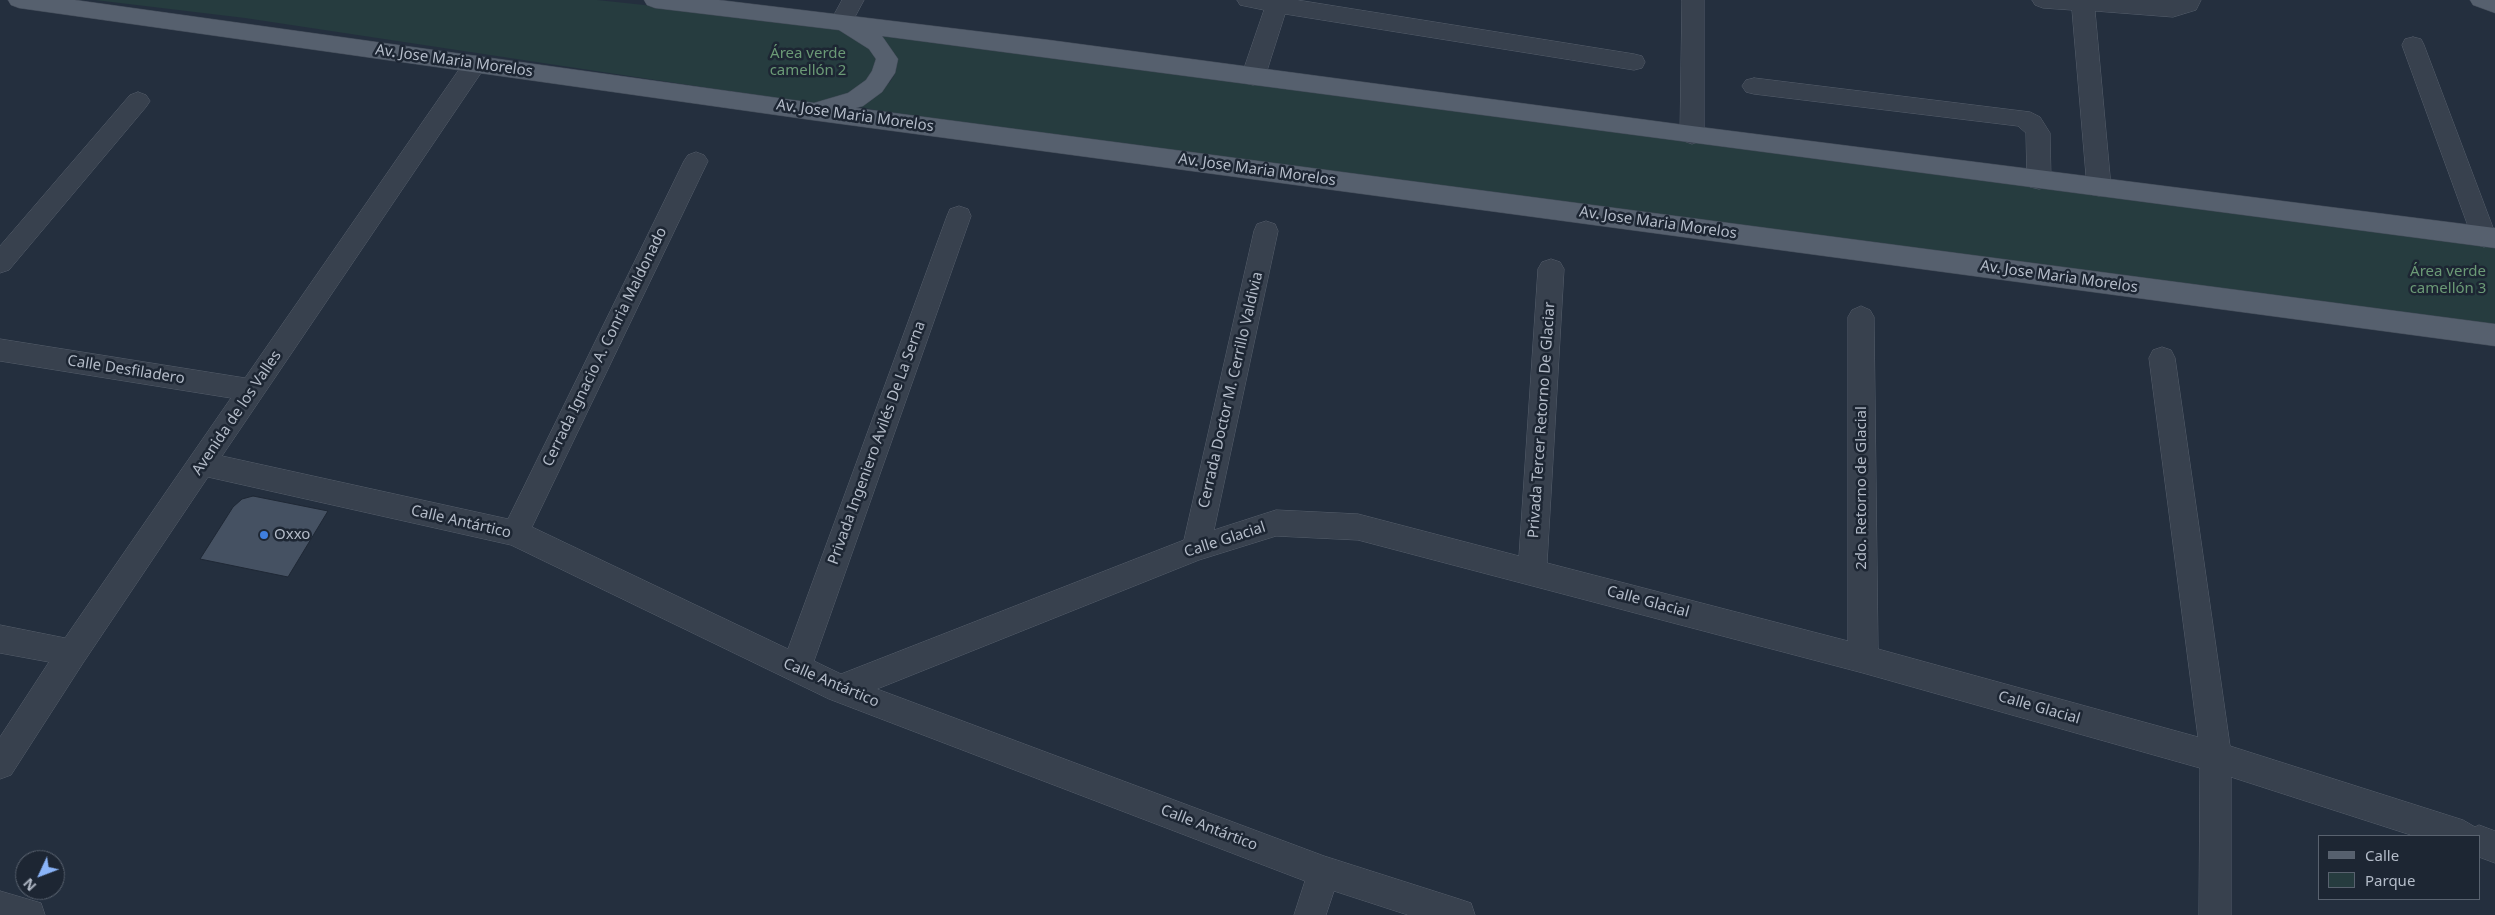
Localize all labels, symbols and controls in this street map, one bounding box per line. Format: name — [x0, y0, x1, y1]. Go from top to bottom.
street label: Av. Jose Maria Morelos — [374, 41, 534, 81]
park label: Área verde camellón 2 — [770, 45, 846, 80]
street label: Av. Jose Maria Morelos — [775, 96, 935, 136]
street label: Av. Jose Maria Morelos — [1177, 150, 1337, 190]
street label: Av. Jose Maria Morelos — [1578, 203, 1738, 243]
street label: Cerrada Ignacio A. Conria Maldonado — [539, 224, 671, 470]
street label: Av. Jose Maria Morelos — [1979, 257, 2139, 297]
park label: Área verde camellón 3 — [2410, 263, 2486, 298]
street label: Cerrada Doctor M. Cerrillo Valdivia — [1195, 270, 1267, 510]
street label: Privada Tercer Retorno De Glaciar — [1525, 301, 1559, 539]
street label: Privada Ingeniero Avilés De La Serna — [824, 319, 930, 567]
street label: Avenida de los Valles — [189, 347, 285, 479]
street label: Calle Desfiladero — [66, 352, 186, 388]
street label: 2do. Retorno de Glacial — [1853, 406, 1871, 570]
street label: Calle Antártico — [409, 502, 513, 542]
street label: Calle Glacial — [1182, 518, 1268, 562]
place label: Oxxo — [274, 526, 310, 544]
marker: Oxxo — [258, 529, 270, 541]
street label: Calle Glacial — [1605, 582, 1691, 622]
street label: Calle Antártico — [780, 655, 882, 711]
street label: Calle Glacial — [1996, 688, 2082, 728]
street label: Calle Antártico — [1158, 801, 1260, 855]
legend — [2318, 835, 2480, 900]
text: Calle — [2365, 845, 2399, 865]
north arrow — [15, 850, 65, 900]
text: Parque — [2365, 870, 2415, 890]
text: N — [19, 874, 40, 896]

